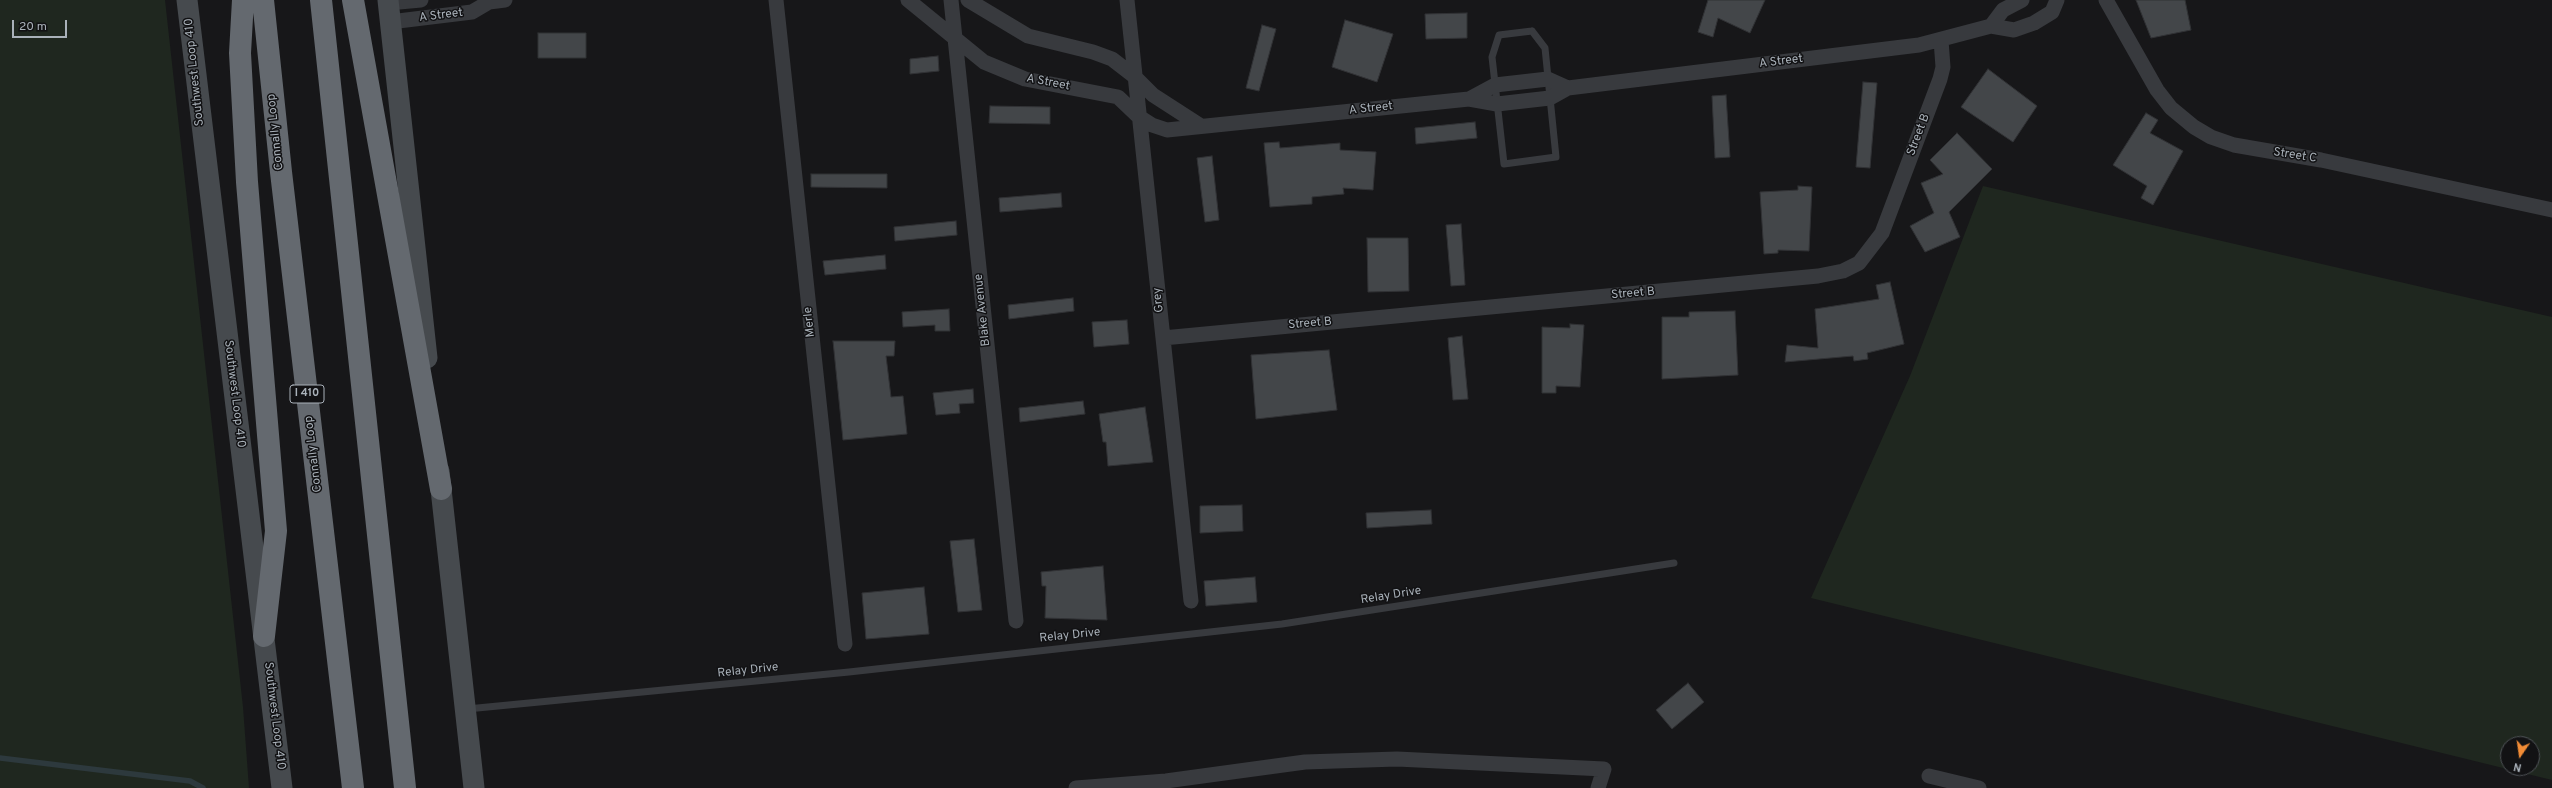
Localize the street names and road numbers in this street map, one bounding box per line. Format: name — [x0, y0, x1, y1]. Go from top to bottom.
street label: A Street — [418, 6, 464, 26]
street label: Southwest Loop 410 — [182, 17, 208, 127]
street label: A Street — [1758, 52, 1804, 72]
street label: A Street — [1025, 72, 1071, 94]
street label: Connally Loop — [265, 93, 287, 171]
street label: A Street — [1348, 100, 1394, 118]
street label: Street B — [1904, 112, 1934, 158]
street label: Street C — [2272, 145, 2318, 167]
street label: Blake Avenue — [972, 273, 994, 347]
street label: Street B — [1611, 285, 1655, 303]
street label: Grey — [1151, 287, 1167, 313]
street label: Merle — [801, 306, 819, 338]
street label: Street B — [1288, 315, 1332, 333]
street label: Southwest Loop 410 — [220, 339, 248, 449]
road number: I 410 — [290, 385, 324, 403]
street label: Connally Loop — [302, 415, 326, 493]
street label: Relay Drive — [1360, 584, 1422, 608]
street label: Relay Drive — [1039, 626, 1101, 646]
street label: Southwest Loop 410 — [260, 661, 288, 771]
street label: Relay Drive — [717, 661, 779, 681]

